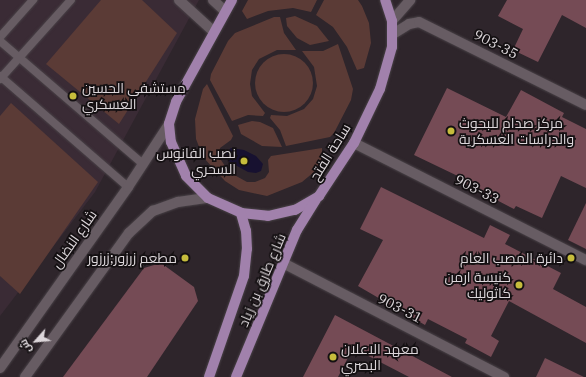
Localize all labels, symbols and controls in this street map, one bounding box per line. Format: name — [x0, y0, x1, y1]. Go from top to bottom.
street label: 903-35 — [471, 26, 521, 62]
place label: مستشفى الحسين العسكري — [82, 80, 186, 112]
marker: مستشفى الحسين العسكري — [67, 90, 79, 102]
place label: مركز صدام للبحوث والدراسات العسكرية — [459, 115, 574, 148]
street label: ساحة الفتح — [306, 120, 354, 184]
marker: مركز صدام للبحوث والدراسات العسكرية — [446, 126, 456, 136]
place label: نصب الفانوس السحري — [156, 145, 236, 178]
marker: نصب الفانوس السحري — [239, 156, 249, 166]
street label: 903-33 — [452, 171, 502, 207]
street label: شارع النضال — [48, 207, 100, 271]
street label: شارع طارق بن زياد — [235, 231, 289, 329]
place label: مطعم زرزور;زرزور — [87, 250, 177, 266]
place label: دائرة المصب العام — [460, 250, 563, 266]
marker: مطعم زرزور;زرزور — [180, 253, 190, 263]
marker: دائرة المصب العام — [566, 253, 576, 263]
place label: كنيسة ارمن كاثوليك — [444, 269, 511, 302]
marker: كنيسة ارمن كاثوليك — [514, 280, 524, 290]
street label: 903-31 — [375, 290, 425, 326]
north arrow — [16, 321, 56, 361]
text: ش — [16, 337, 35, 356]
place label: معهد الاعلان البصري — [341, 341, 419, 374]
marker: معهد الاعلان البصري — [328, 352, 338, 362]

